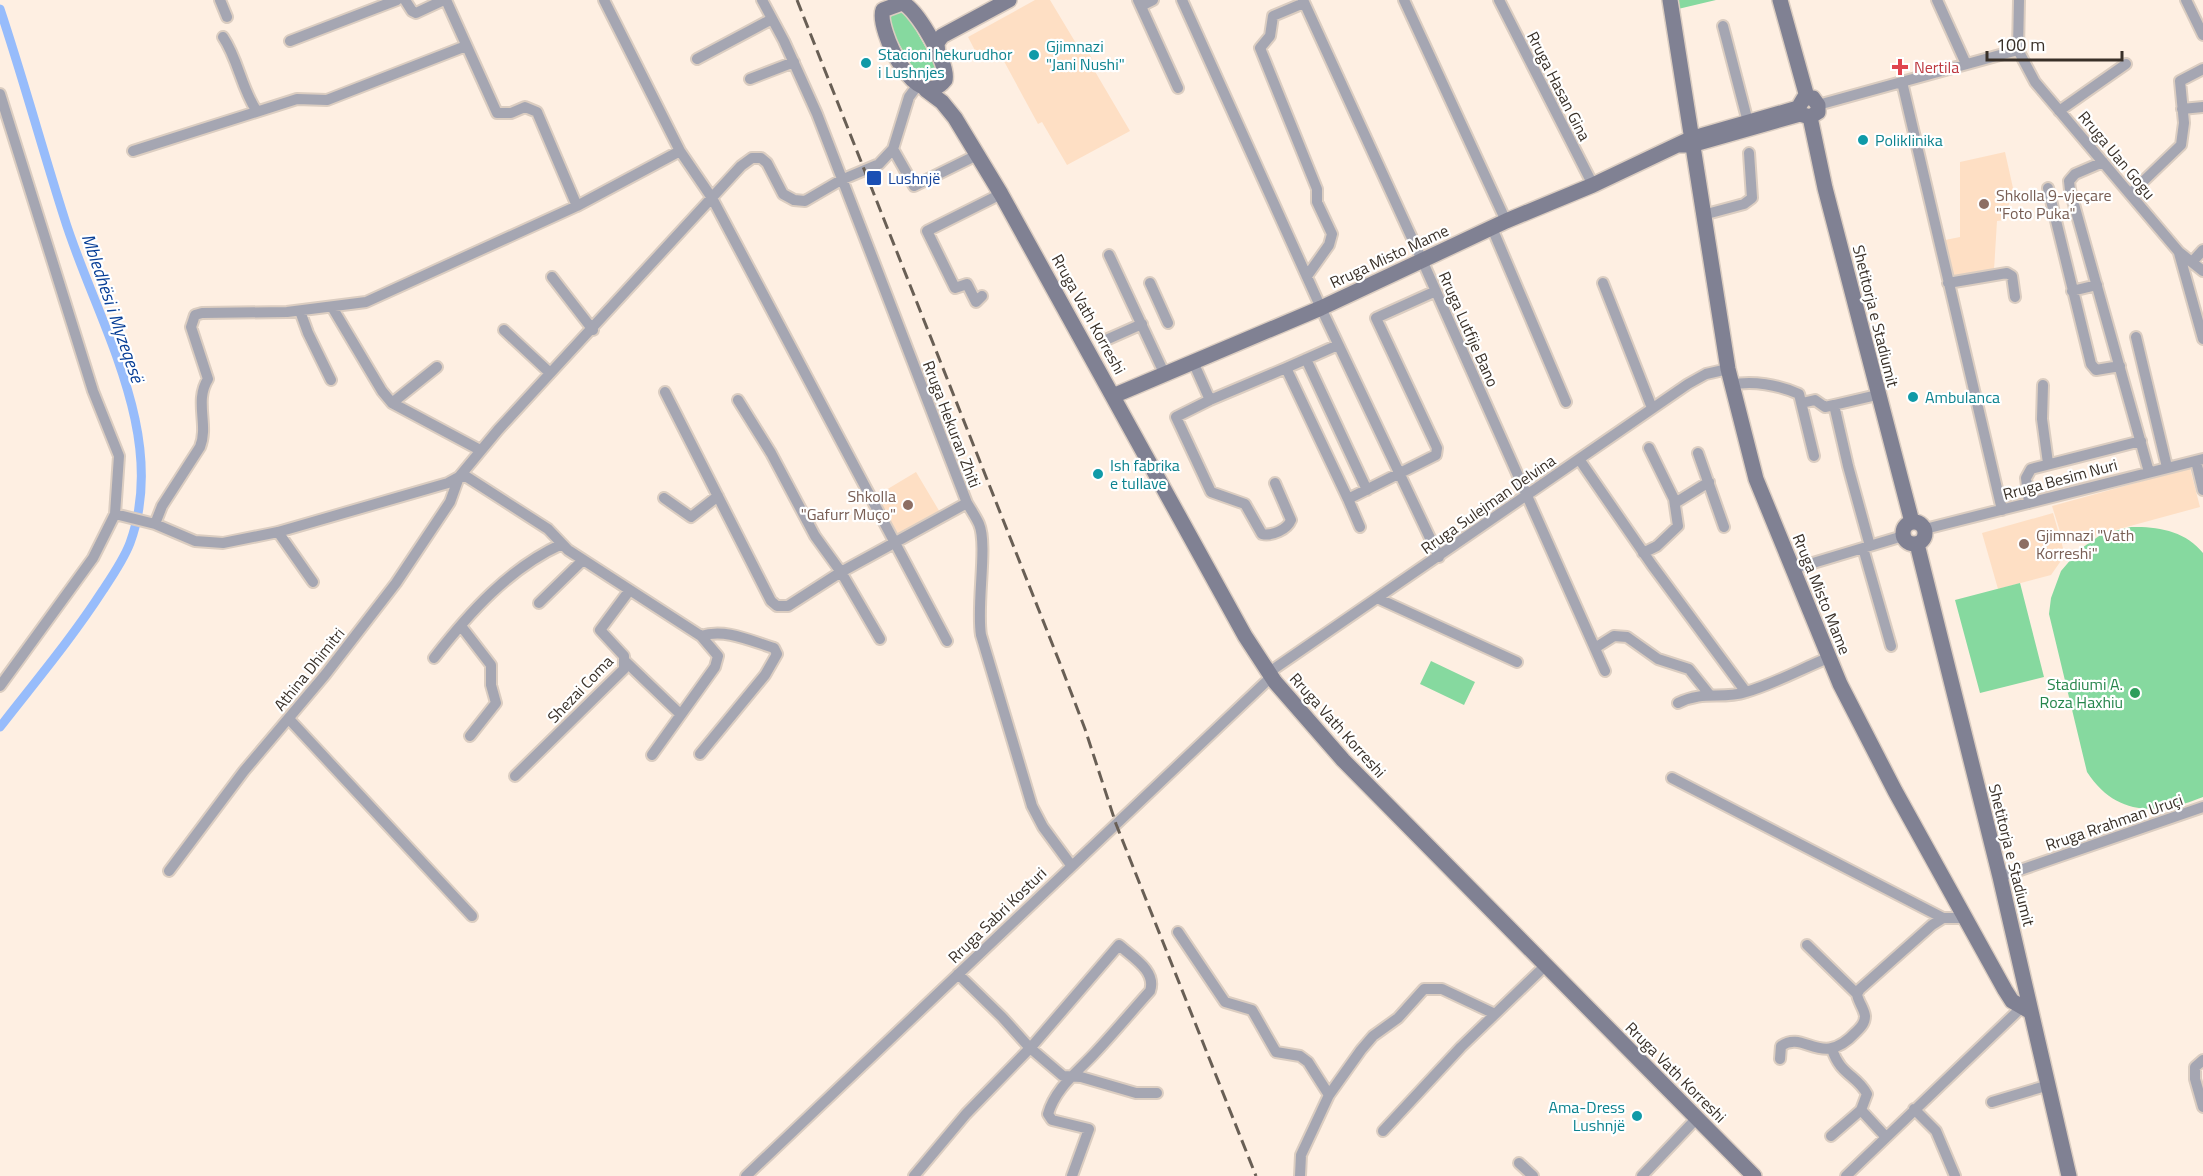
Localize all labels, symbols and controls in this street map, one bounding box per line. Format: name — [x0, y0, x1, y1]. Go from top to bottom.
scale bar — [1987, 24, 2122, 62]
street label: Rruga Hasan Gina — [1521, 27, 1597, 145]
text: 100 m — [1996, 31, 2045, 58]
place label: Gjimnazi "Jani Nushi" — [1046, 34, 1125, 76]
place label: Stacioni hekurudhor i Lushnjes — [878, 42, 1013, 84]
marker: Gjimnazi "Jani Nushi" — [1027, 48, 1041, 62]
place label: Nertila — [1914, 55, 1959, 79]
marker: Stacioni hekurudhor i Lushnjes — [859, 56, 873, 70]
marker: Nertila — [1891, 58, 1909, 76]
street label: Rruga Uan Gogu — [2073, 105, 2161, 205]
place label: Poliklinika — [1875, 128, 1943, 152]
marker: Poliklinika — [1856, 133, 1870, 147]
place label: Lushnjë — [888, 166, 940, 190]
marker: Lushnjë — [865, 169, 883, 187]
place label: Shkolla 9-vjeçare "Foto Puka" — [1996, 183, 2112, 225]
marker: Shkolla 9-vjeçare "Foto Puka" — [1977, 197, 1991, 211]
street label: Rruga Misto Mame — [1326, 218, 1452, 294]
water label: Mbledhësi i Myzeqesë — [75, 230, 152, 388]
street label: Shetitorja e Stadiumit — [1847, 242, 1905, 390]
street label: Rruga Vath Korreshi — [1046, 250, 1132, 378]
street label: Rruga Lutfije Bano — [1433, 267, 1505, 391]
street label: Rruga Hekuran Zhiti — [917, 357, 987, 491]
place label: Ambulanca — [1925, 385, 2000, 409]
marker: Ambulanca — [1906, 390, 1920, 404]
street label: Rruga Sulejman Delvina — [1416, 448, 1560, 560]
street label: Rruga Besim Nuri — [2000, 452, 2120, 506]
place label: Ish fabrika e tullave — [1110, 453, 1180, 495]
marker: Ish fabrika e tullave — [1091, 467, 1105, 481]
place label: Shkolla "Gafurr Muço" — [801, 484, 896, 526]
marker: Shkolla "Gafurr Muço" — [901, 498, 915, 512]
place label: Gjimnazi "Vath Korreshi" — [2036, 523, 2134, 565]
street label: Rruga Misto Mame — [1787, 530, 1857, 658]
marker: Gjimnazi "Vath Korreshi" — [2017, 537, 2031, 551]
street label: Athina Dhimitri — [268, 622, 350, 716]
street label: Shezai Coma — [541, 650, 619, 728]
street label: Rruga Vath Korreshi — [1284, 667, 1392, 783]
place label: Stadiumi A. Roza Haxhiu — [2039, 672, 2123, 714]
marker: Stadiumi A. Roza Haxhiu — [2128, 686, 2142, 700]
street label: Shetitorja e Stadiumit — [1983, 781, 2041, 929]
street label: Rruga Rrahman Uruçi — [2042, 787, 2186, 857]
street label: Rruga Sabri Kosturi — [942, 861, 1052, 969]
street label: Rruga Vath Korreshi — [1620, 1016, 1732, 1128]
place label: Ama-Dress Lushnjë — [1548, 1095, 1625, 1137]
marker: Ama-Dress Lushnjë — [1630, 1109, 1644, 1123]

